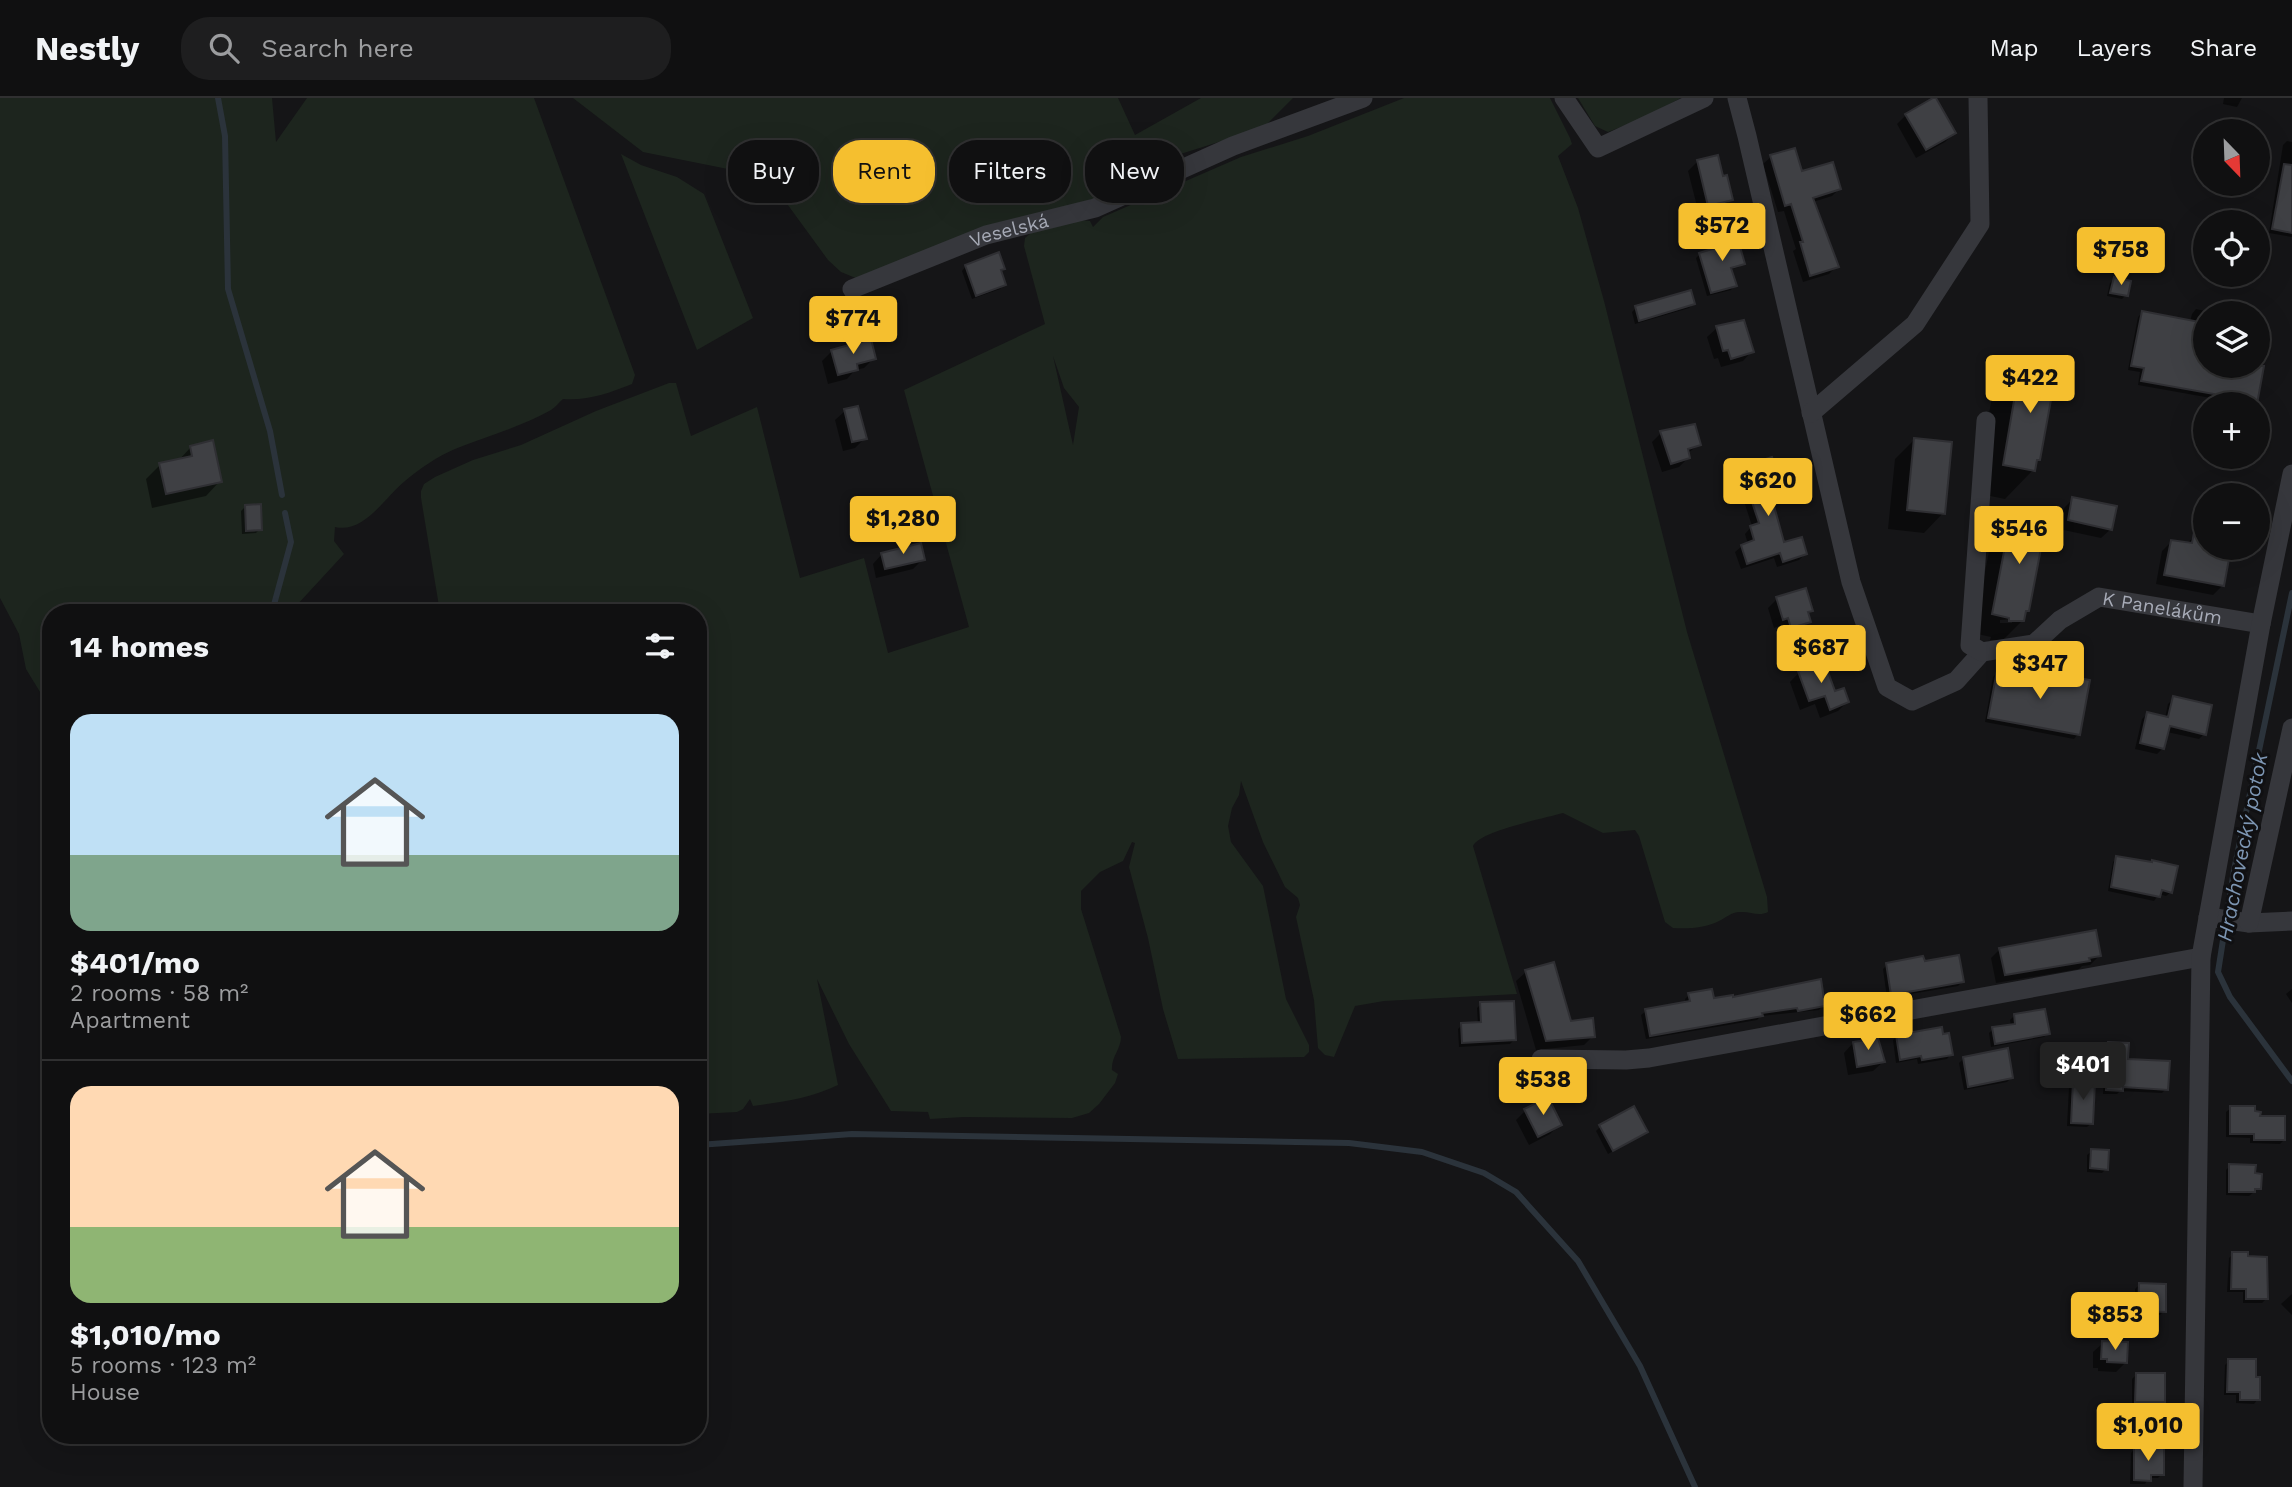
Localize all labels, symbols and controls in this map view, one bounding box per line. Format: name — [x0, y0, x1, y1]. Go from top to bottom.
search box — [181, 17, 671, 80]
text: Nestly — [35, 29, 139, 68]
icon: search — [205, 29, 243, 67]
text: Search here — [261, 33, 414, 63]
text: Map — [1990, 34, 2038, 62]
text: Layers — [2076, 34, 2152, 62]
text: Share — [2190, 34, 2257, 62]
north arrow — [2193, 119, 2270, 196]
map controls — [2193, 119, 2270, 560]
chip: Buy — [728, 140, 819, 203]
chip: Rent — [833, 140, 935, 203]
chip: Filters — [949, 140, 1071, 203]
chip: New — [1085, 140, 1184, 203]
pin: $572 — [1681, 204, 1763, 263]
street label: Veselská — [966, 208, 1051, 252]
button: locate — [2193, 210, 2270, 287]
text: $572 — [1694, 212, 1750, 239]
pin: $758 — [2080, 228, 2162, 287]
text: $758 — [2093, 236, 2149, 263]
pin: $774 — [812, 296, 894, 356]
button: layers — [2193, 301, 2270, 378]
text: $774 — [825, 305, 881, 332]
pin: $422 — [1989, 356, 2071, 415]
text: $422 — [2002, 364, 2058, 391]
button: + — [2193, 392, 2270, 469]
pin: $620 — [1727, 458, 1809, 518]
text: $620 — [1739, 467, 1797, 494]
button: − — [2193, 483, 2270, 560]
pin: $1,280 — [846, 496, 960, 556]
text: $1,280 — [866, 505, 940, 532]
pin: $546 — [1978, 506, 2060, 566]
text: $546 — [1990, 515, 2048, 542]
street label: K Panelákům — [2101, 586, 2224, 629]
pin: $687 — [1780, 626, 1862, 685]
icon: filters — [641, 627, 679, 665]
text: 14 homes — [70, 629, 209, 664]
text: $687 — [1793, 634, 1849, 661]
pin: $347 — [1999, 642, 2081, 701]
text: $347 — [2012, 650, 2068, 677]
water label: Hrachovecký potok — [2211, 750, 2273, 943]
icon: home — [312, 759, 438, 885]
text: $401/mo — [70, 945, 200, 980]
text: 2 rooms · 58 m² — [70, 980, 249, 1007]
pin: $662 — [1827, 992, 1909, 1052]
text: $662 — [1840, 1001, 1896, 1028]
text: Apartment — [70, 1007, 190, 1034]
pin: $401 — [2042, 1042, 2124, 1102]
text: $401 — [2056, 1051, 2110, 1078]
pin: $538 — [1502, 1058, 1584, 1117]
text: $538 — [1515, 1066, 1571, 1093]
icon: home — [312, 1131, 438, 1257]
pin: $853 — [2074, 1292, 2156, 1352]
text: $853 — [2087, 1301, 2143, 1328]
text: $1,010/mo — [70, 1317, 221, 1352]
text: 5 rooms · 123 m² — [70, 1352, 256, 1379]
text: House — [70, 1379, 140, 1406]
pin: $1,010 — [2091, 1404, 2205, 1463]
text: $1,010 — [2113, 1412, 2183, 1439]

